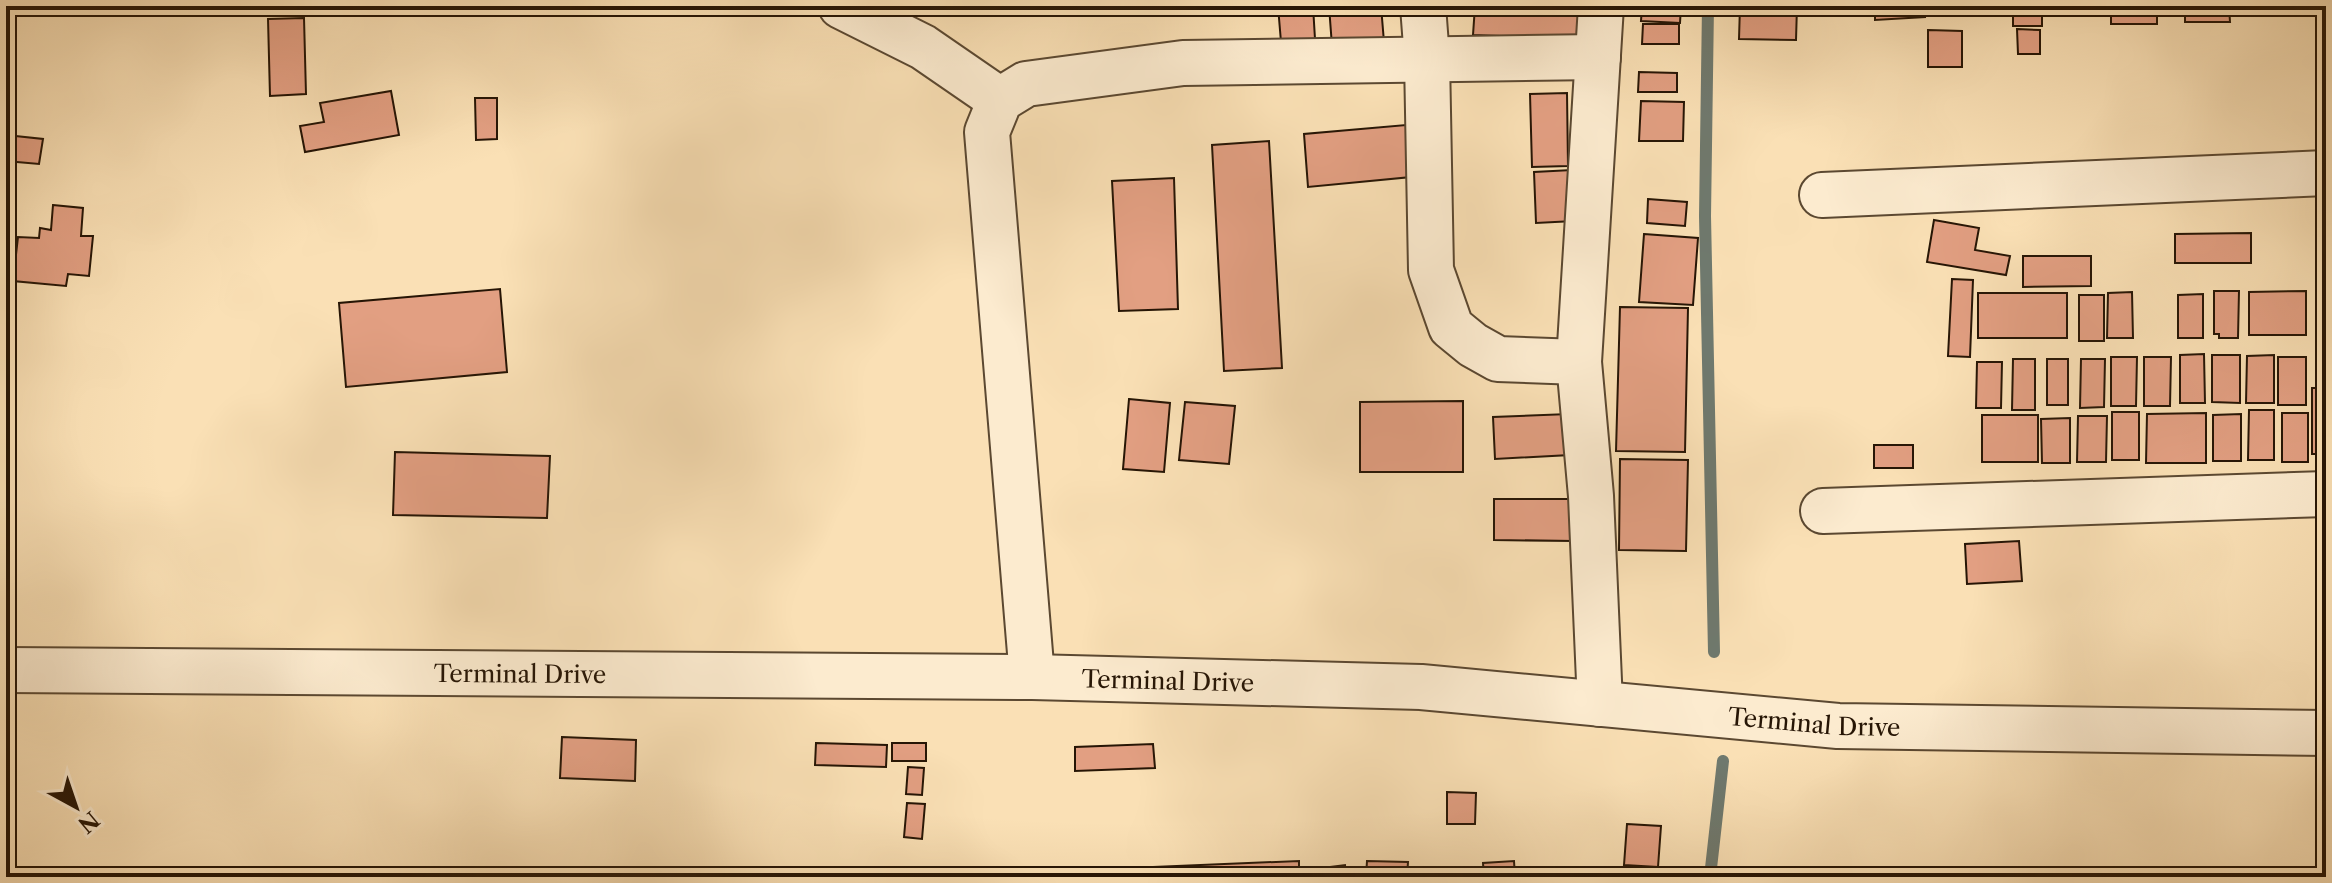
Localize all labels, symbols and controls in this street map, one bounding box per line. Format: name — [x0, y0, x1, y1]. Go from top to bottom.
street label: Terminal Drive — [434, 658, 606, 689]
street label: Terminal Drive — [1081, 664, 1255, 697]
street label: Terminal Drive — [1727, 701, 1901, 741]
north arrow — [36, 767, 116, 847]
text: N — [73, 805, 105, 838]

